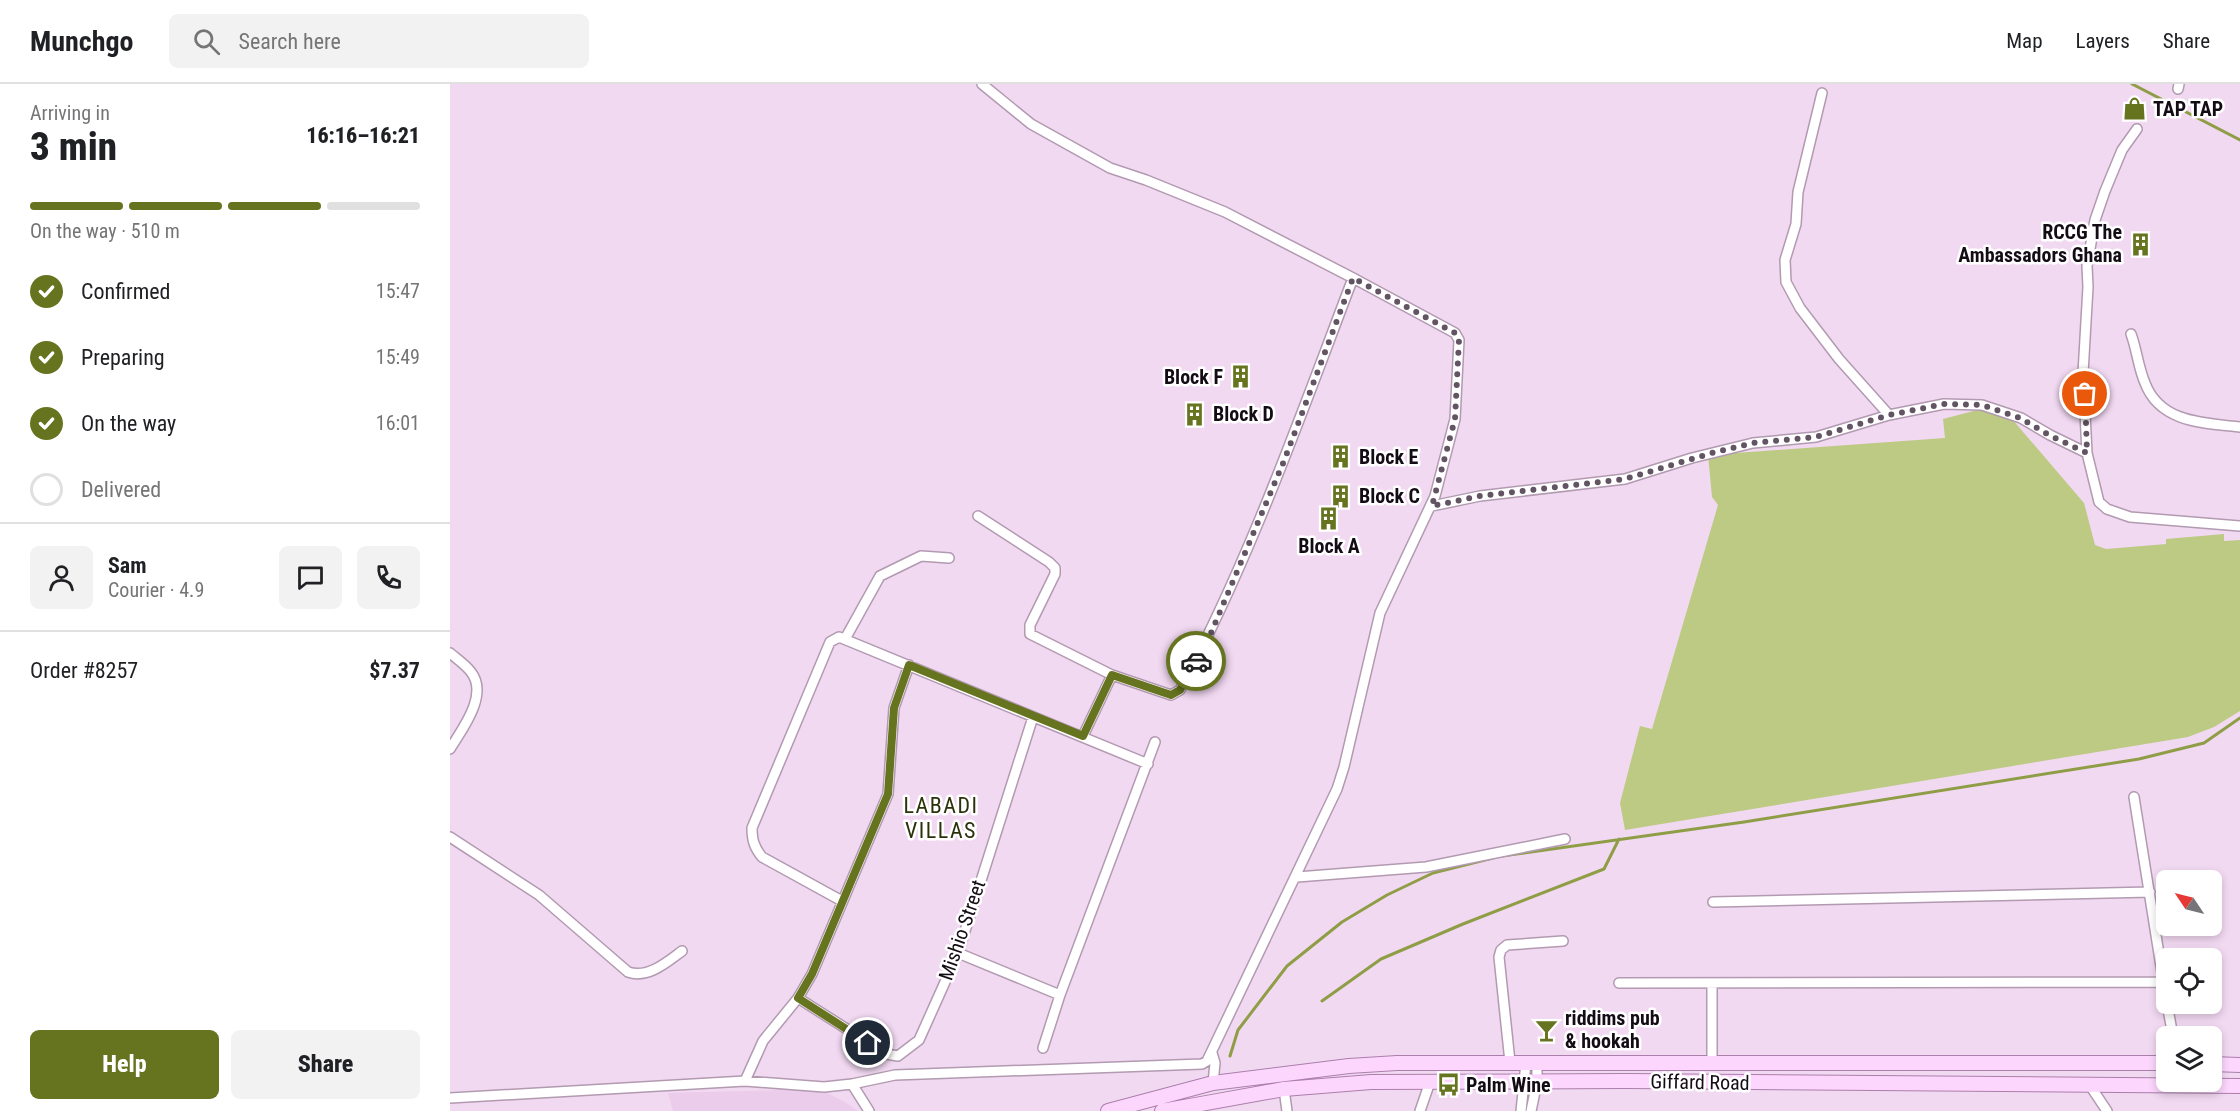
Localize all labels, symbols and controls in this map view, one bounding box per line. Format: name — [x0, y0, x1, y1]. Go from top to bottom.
search box — [169, 14, 589, 68]
text: Munchgo — [30, 25, 133, 58]
icon: search — [190, 25, 223, 58]
text: Search here — [238, 29, 341, 54]
text: Map — [2006, 29, 2043, 53]
text: Layers — [2076, 29, 2130, 53]
text: Share — [2163, 29, 2210, 53]
shop icon: TAP TAP — [2122, 96, 2148, 122]
place label: TAP TAP — [2153, 97, 2223, 121]
text: Arriving in — [30, 101, 110, 125]
text: 16:16–16:21 — [306, 123, 420, 148]
text: 3 min — [30, 124, 117, 170]
text: On the way · 510 m — [30, 219, 180, 243]
place label: RCCG The Ambassadors Ghana — [1958, 220, 2122, 267]
building icon: RCCG The Ambassadors Ghana — [2127, 231, 2153, 257]
icon: check — [30, 275, 63, 308]
text: Confirmed — [81, 279, 170, 304]
text: 15:47 — [376, 279, 420, 303]
icon: check — [30, 341, 63, 374]
text: Preparing — [81, 345, 165, 370]
text: 15:49 — [376, 345, 420, 369]
building icon: Block F — [1228, 364, 1254, 390]
place label: Block F — [1164, 365, 1223, 389]
pin — [2059, 368, 2110, 419]
icon: bag — [2068, 377, 2101, 410]
building icon: Block D — [1182, 401, 1208, 427]
place label: Block D — [1213, 402, 1274, 426]
icon: check — [30, 407, 63, 440]
text: On the way — [81, 411, 176, 436]
text: 16:01 — [376, 411, 420, 435]
building icon: Block E — [1328, 444, 1354, 470]
place label: Block E — [1359, 445, 1419, 469]
text: Delivered — [81, 477, 161, 502]
building icon: Block C — [1328, 483, 1354, 509]
place label: Block C — [1359, 484, 1420, 508]
building icon: Block A — [1316, 506, 1342, 532]
place label: Block A — [1298, 534, 1360, 558]
button: person — [30, 546, 93, 609]
button: chat — [279, 546, 342, 609]
button: phone — [357, 546, 420, 609]
text: Sam — [108, 553, 147, 578]
text: Courier · 4.9 — [108, 578, 204, 602]
courier — [1166, 631, 1226, 691]
icon: car — [1180, 645, 1213, 678]
text: Order #8257 — [30, 658, 138, 683]
text: $7.37 — [369, 658, 420, 683]
district label: LABADI VILLAS — [903, 793, 979, 843]
north arrow — [2156, 870, 2222, 936]
map controls — [2156, 870, 2222, 1092]
street label: Mishio Street — [934, 877, 990, 983]
button: locate — [2156, 948, 2222, 1014]
place label: riddims pub & hookah — [1565, 1006, 1660, 1053]
pin — [842, 1017, 893, 1068]
bar icon: riddims pub & hookah — [1534, 1017, 1560, 1043]
icon: home — [851, 1026, 884, 1059]
button: layers — [2156, 1026, 2222, 1092]
button: Help — [30, 1030, 219, 1099]
button: Share — [231, 1030, 420, 1099]
street label: Giffard Road — [1650, 1069, 1750, 1095]
bus stop icon: Palm Wine — [1435, 1072, 1461, 1098]
place label: Palm Wine — [1466, 1073, 1551, 1097]

